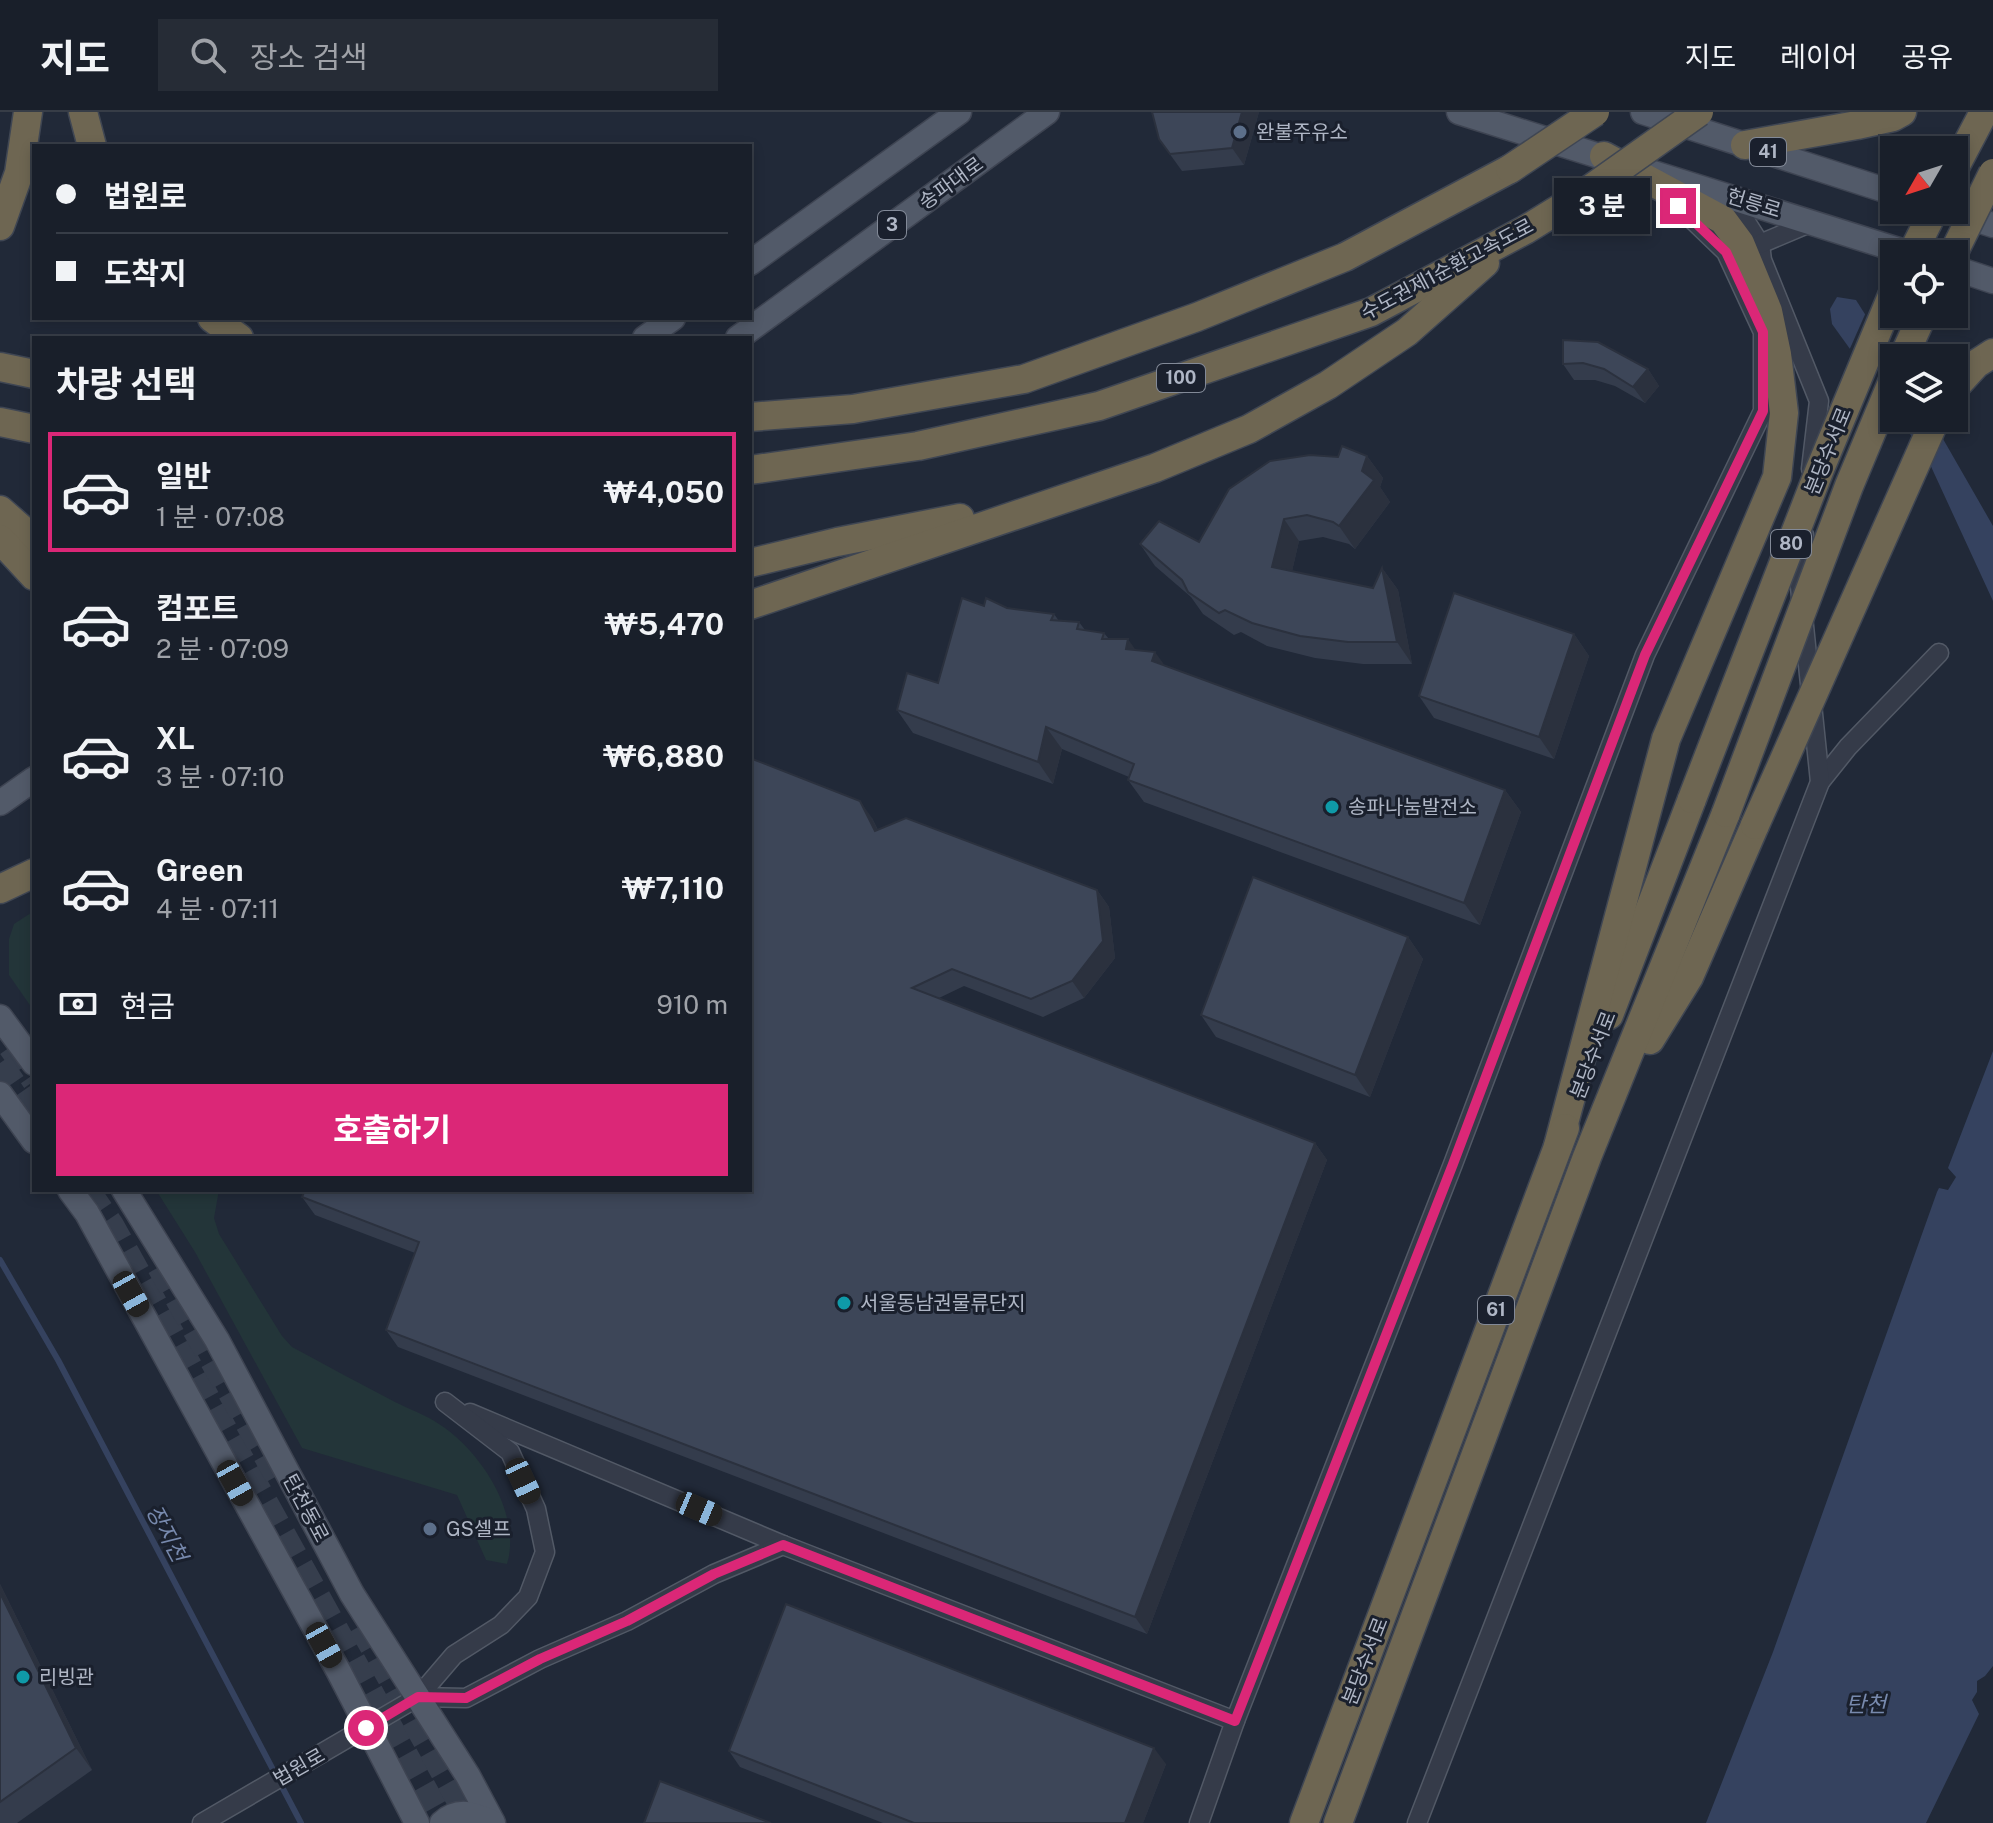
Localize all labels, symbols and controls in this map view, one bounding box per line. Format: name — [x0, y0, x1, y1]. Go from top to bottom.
search box — [158, 19, 718, 91]
icon: search — [186, 33, 230, 77]
text: 지도 — [40, 36, 110, 81]
text: 장소 검색 — [250, 39, 368, 75]
text: 지도 — [1685, 40, 1736, 73]
text: 레이어 — [1780, 40, 1857, 73]
text: 공유 — [1901, 40, 1953, 73]
place label: 완불주유소 — [1256, 120, 1348, 144]
marker: 완불주유소 — [1231, 123, 1249, 141]
north arrow — [1880, 136, 1968, 224]
map controls — [1880, 136, 1968, 432]
road number: 41 — [1750, 138, 1786, 166]
street label: 송파대로 — [914, 152, 988, 214]
text: 법원로 — [104, 178, 187, 214]
callout: 3 분 — [1554, 178, 1650, 234]
street label: 헌릉로 — [1724, 183, 1784, 223]
route end — [1660, 188, 1696, 224]
text: 3 분 — [1578, 190, 1626, 221]
road number: 3 — [878, 211, 906, 239]
street label: 수도권제1순환고속도로 — [1357, 213, 1537, 325]
button: locate — [1880, 240, 1968, 328]
text: 도착지 — [104, 255, 187, 291]
button: layers — [1880, 344, 1968, 432]
text: 차량 선택 — [56, 363, 197, 405]
road number: 100 — [1157, 364, 1205, 392]
street label: 분당수서로 — [1800, 404, 1856, 498]
icon: car — [60, 456, 132, 528]
text: 일반 — [156, 458, 211, 494]
text: ₩4,050 — [604, 474, 724, 510]
text: 1 분 · 07:08 — [156, 501, 285, 532]
road number: 80 — [1771, 530, 1811, 558]
icon: car — [60, 588, 132, 660]
text: 컴포트 — [156, 590, 239, 626]
text: ₩5,470 — [604, 606, 724, 642]
text: 2 분 · 07:09 — [156, 633, 289, 664]
icon: car — [60, 720, 132, 792]
text: XL — [156, 720, 195, 756]
text: ₩6,880 — [603, 738, 724, 774]
text: 3 분 · 07:10 — [156, 761, 284, 792]
place label: 송파나눔발전소 — [1348, 795, 1477, 819]
marker: 송파나눔발전소 — [1323, 798, 1341, 816]
icon: car — [60, 852, 132, 924]
text: Green — [156, 852, 243, 888]
text: ₩7,110 — [622, 870, 724, 906]
text: 4 분 · 07:11 — [156, 893, 279, 924]
icon: cash — [56, 982, 100, 1026]
text: 현금 — [120, 988, 175, 1024]
text: 910 m — [656, 989, 728, 1020]
street label: 분당수서로 — [1565, 1008, 1621, 1102]
button: 호출하기 — [56, 1084, 728, 1176]
car — [109, 1267, 153, 1321]
place label: 서울동남권물류단지 — [860, 1291, 1026, 1315]
marker: 서울동남권물류단지 — [835, 1294, 853, 1312]
road number: 61 — [1478, 1296, 1514, 1324]
car — [502, 1454, 544, 1508]
car — [213, 1456, 257, 1510]
street label: 탄천동로 — [278, 1470, 334, 1546]
car — [672, 1489, 726, 1529]
water label: 장지천 — [141, 1500, 194, 1568]
place label: GS셀프 — [446, 1517, 511, 1541]
marker: GS셀프 — [421, 1520, 439, 1538]
street label: 분당수서로 — [1337, 1614, 1393, 1708]
car — [302, 1618, 346, 1672]
place label: 리빙관 — [39, 1665, 94, 1689]
marker: 리빙관 — [14, 1668, 32, 1686]
water label: 탄천 — [1846, 1691, 1889, 1717]
route start — [348, 1710, 384, 1746]
street label: 법원로 — [269, 1743, 329, 1791]

